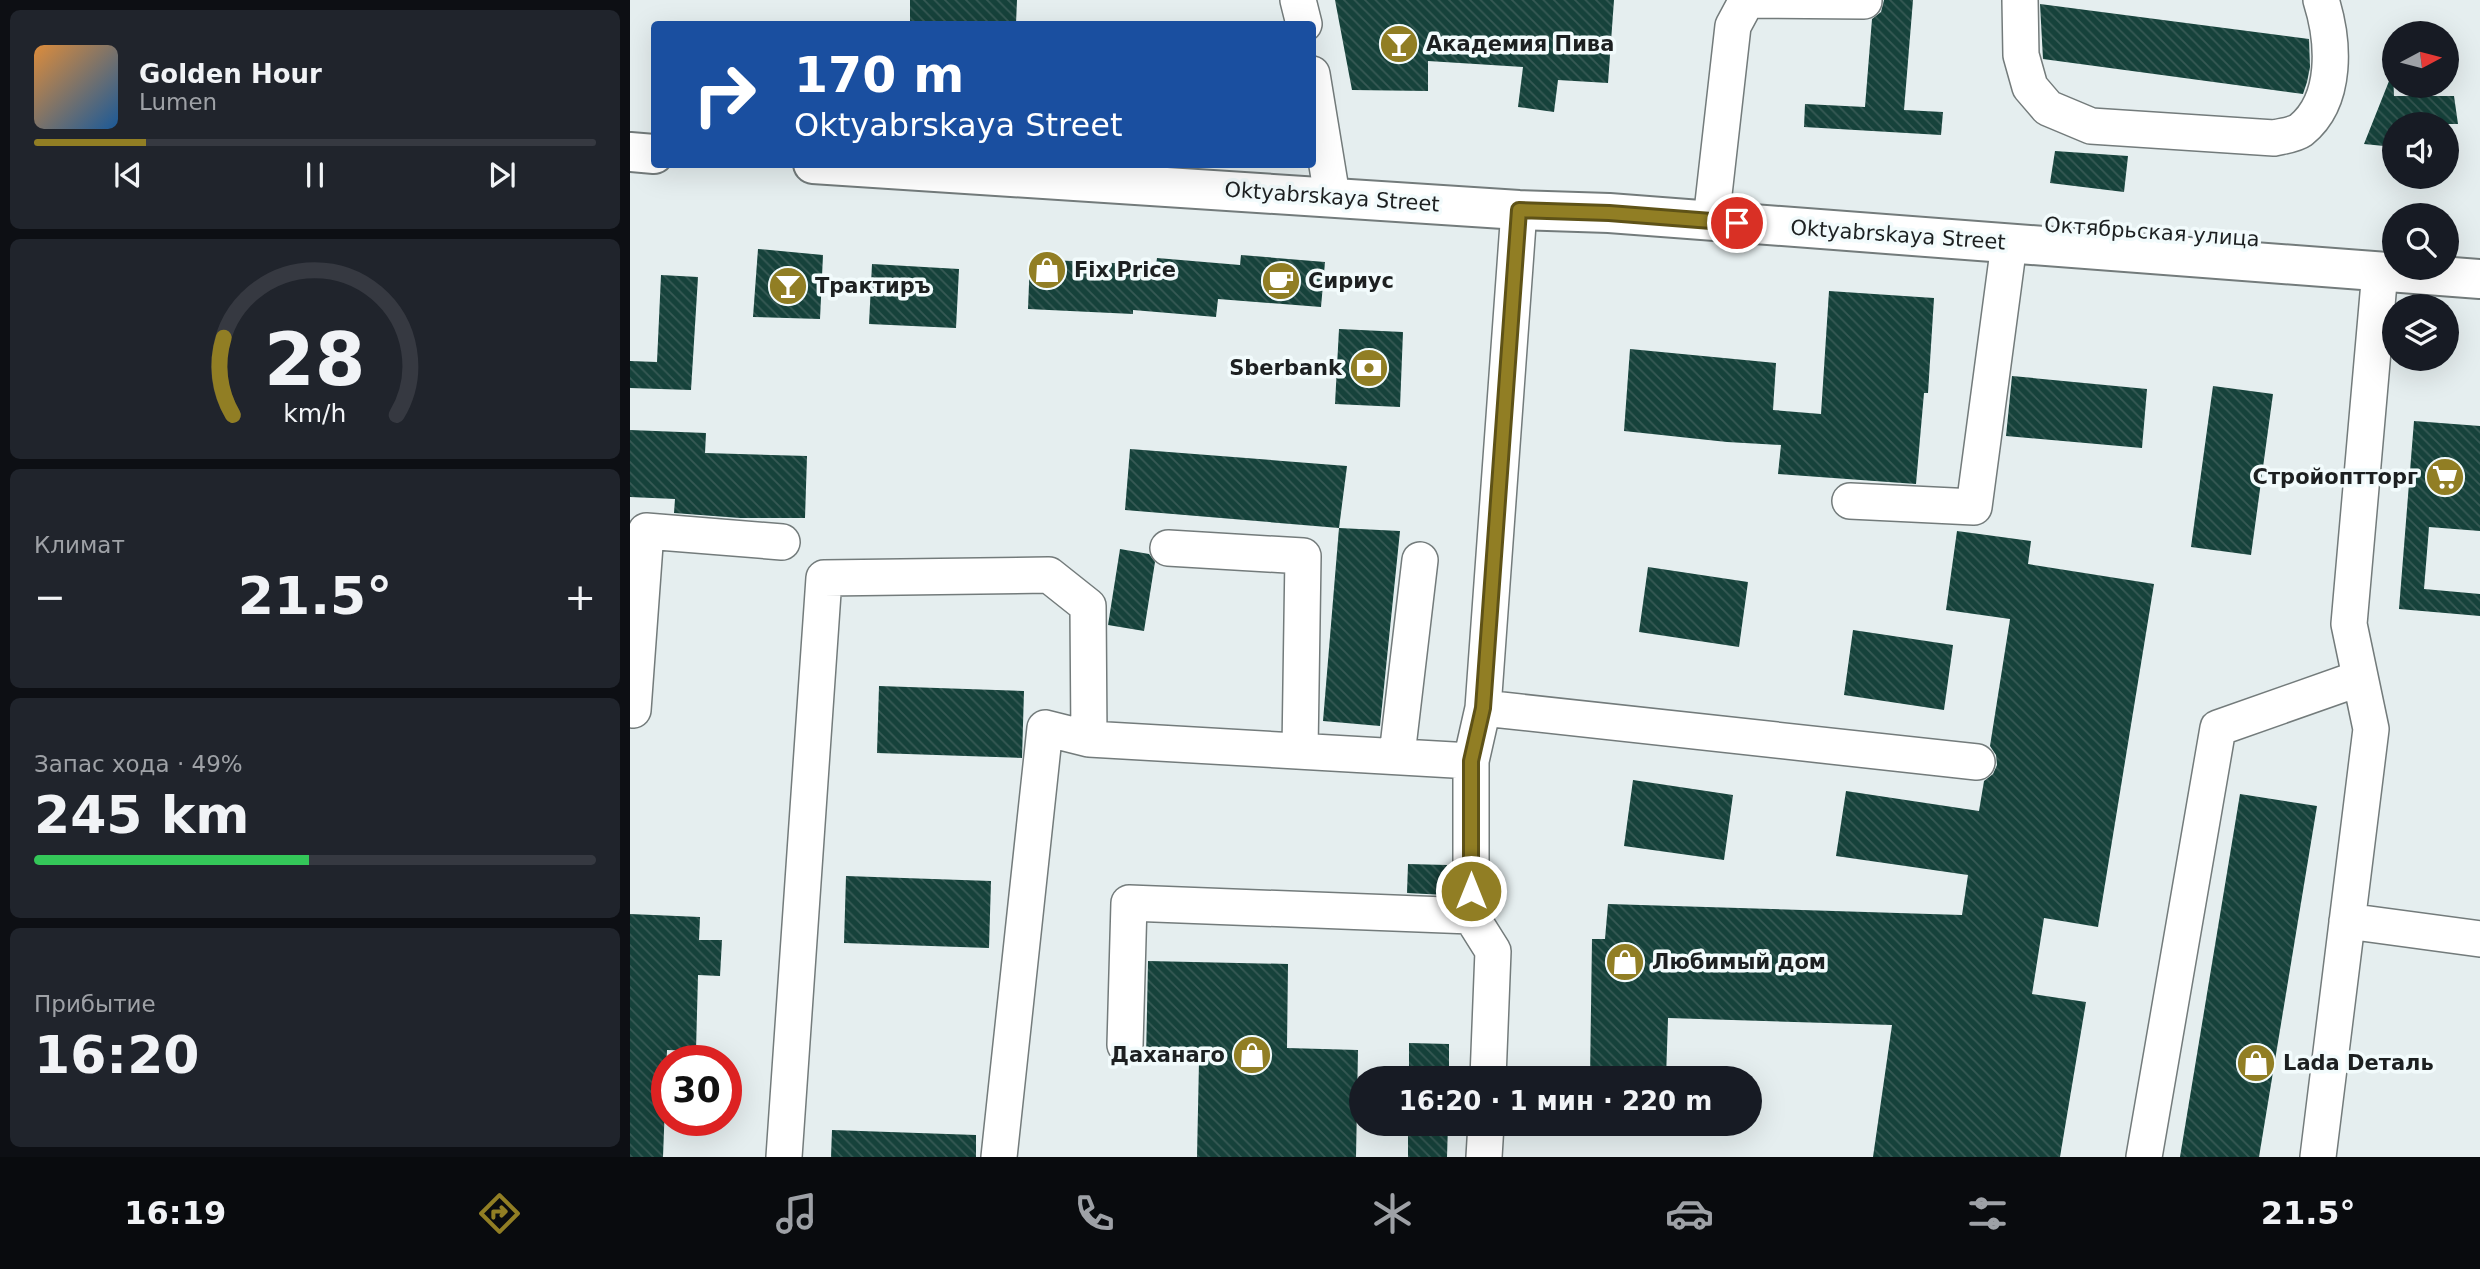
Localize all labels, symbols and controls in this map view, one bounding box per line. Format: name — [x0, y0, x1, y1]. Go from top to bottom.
north arrow — [2382, 21, 2459, 98]
map controls — [2382, 21, 2459, 371]
bar icon: Академия Пива — [1378, 23, 1420, 65]
place label: Академия Пива — [1426, 32, 1614, 56]
text: 170 m — [794, 47, 964, 104]
icon: right — [679, 49, 770, 140]
text: Golden Hour — [139, 59, 322, 89]
text: Lumen — [139, 89, 217, 115]
text: Oktyabrskaya Street — [794, 106, 1122, 144]
button: sound — [2382, 112, 2459, 189]
icon: previous — [109, 156, 147, 194]
icon: pause — [296, 156, 334, 194]
icon: next — [483, 156, 521, 194]
street label: Oktyabrskaya Street — [1224, 178, 1440, 216]
pin — [1707, 193, 1767, 253]
button: search — [2382, 203, 2459, 280]
icon: arrive — [1718, 204, 1756, 242]
street label: Октябрьская улица — [2044, 213, 2260, 251]
street label: Oktyabrskaya Street — [1790, 216, 2006, 254]
shop icon: Fix Price — [1026, 249, 1068, 291]
place label: Fix Price — [1074, 258, 1176, 282]
cafe icon: Сириус — [1260, 260, 1302, 302]
bar icon: Трактиръ — [767, 265, 809, 307]
place label: Сириус — [1308, 269, 1394, 293]
place label: Трактиръ — [815, 274, 930, 298]
button: layers — [2382, 294, 2459, 371]
text: 28 — [264, 318, 366, 403]
bank icon: Sberbank — [1348, 347, 1390, 389]
place label: Sberbank — [1229, 356, 1343, 380]
text: km/h — [283, 399, 347, 428]
supermarket icon: Стройоптторг — [2424, 456, 2466, 498]
place label: Стройоптторг — [2253, 465, 2418, 489]
text: Климат — [34, 532, 125, 558]
text: 21.5° — [238, 566, 392, 626]
text: − — [34, 575, 66, 619]
text: + — [564, 575, 596, 619]
text: Запас хода · 49% — [34, 751, 243, 777]
text: 245 km — [34, 785, 249, 845]
position arrow — [1434, 854, 1508, 928]
shop icon: Любимый дом — [1604, 941, 1646, 983]
place label: Любимый дом — [1652, 950, 1826, 974]
text: Прибытие — [34, 991, 156, 1017]
text: 16:20 — [34, 1025, 200, 1085]
shop icon: Даханаго — [1231, 1034, 1273, 1076]
shop icon: Lada Dеталь — [2235, 1042, 2277, 1084]
place label: Даханаго — [1110, 1043, 1225, 1067]
speed limit sign: 30 — [651, 1045, 742, 1136]
place label: Lada Dеталь — [2283, 1051, 2434, 1075]
text: 16:20 · 1 мин · 220 m — [1399, 1086, 1712, 1116]
icon: directions — [475, 1189, 524, 1238]
icon: music — [772, 1189, 821, 1238]
icon: phone — [1070, 1189, 1119, 1238]
icon: climate — [1368, 1189, 1417, 1238]
icon: car — [1665, 1189, 1714, 1238]
icon: filters — [1963, 1189, 2012, 1238]
text: 16:19 — [124, 1194, 226, 1232]
text: 21.5° — [2261, 1194, 2356, 1232]

